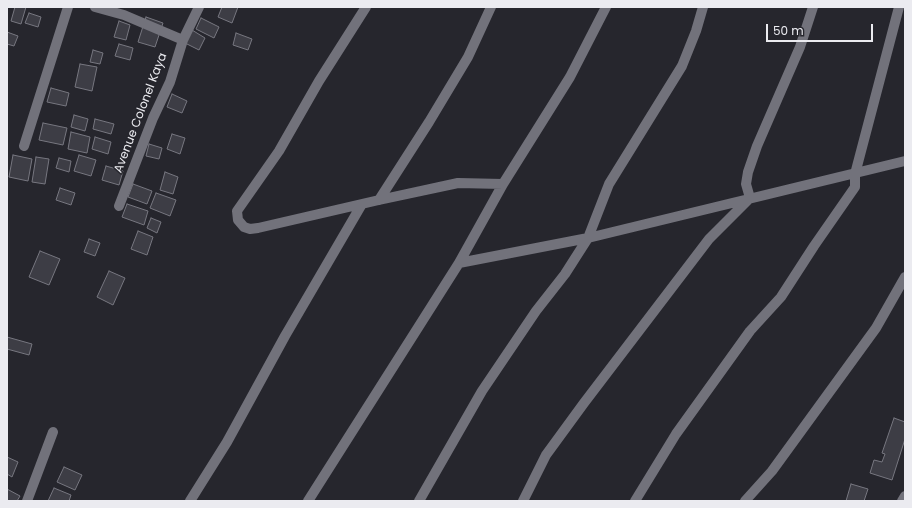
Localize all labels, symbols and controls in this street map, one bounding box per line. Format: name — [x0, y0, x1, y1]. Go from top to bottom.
scale bar — [768, 16, 875, 42]
text: 50 m — [773, 22, 804, 39]
street label: Avenue Colonel Kaya — [111, 51, 171, 175]

